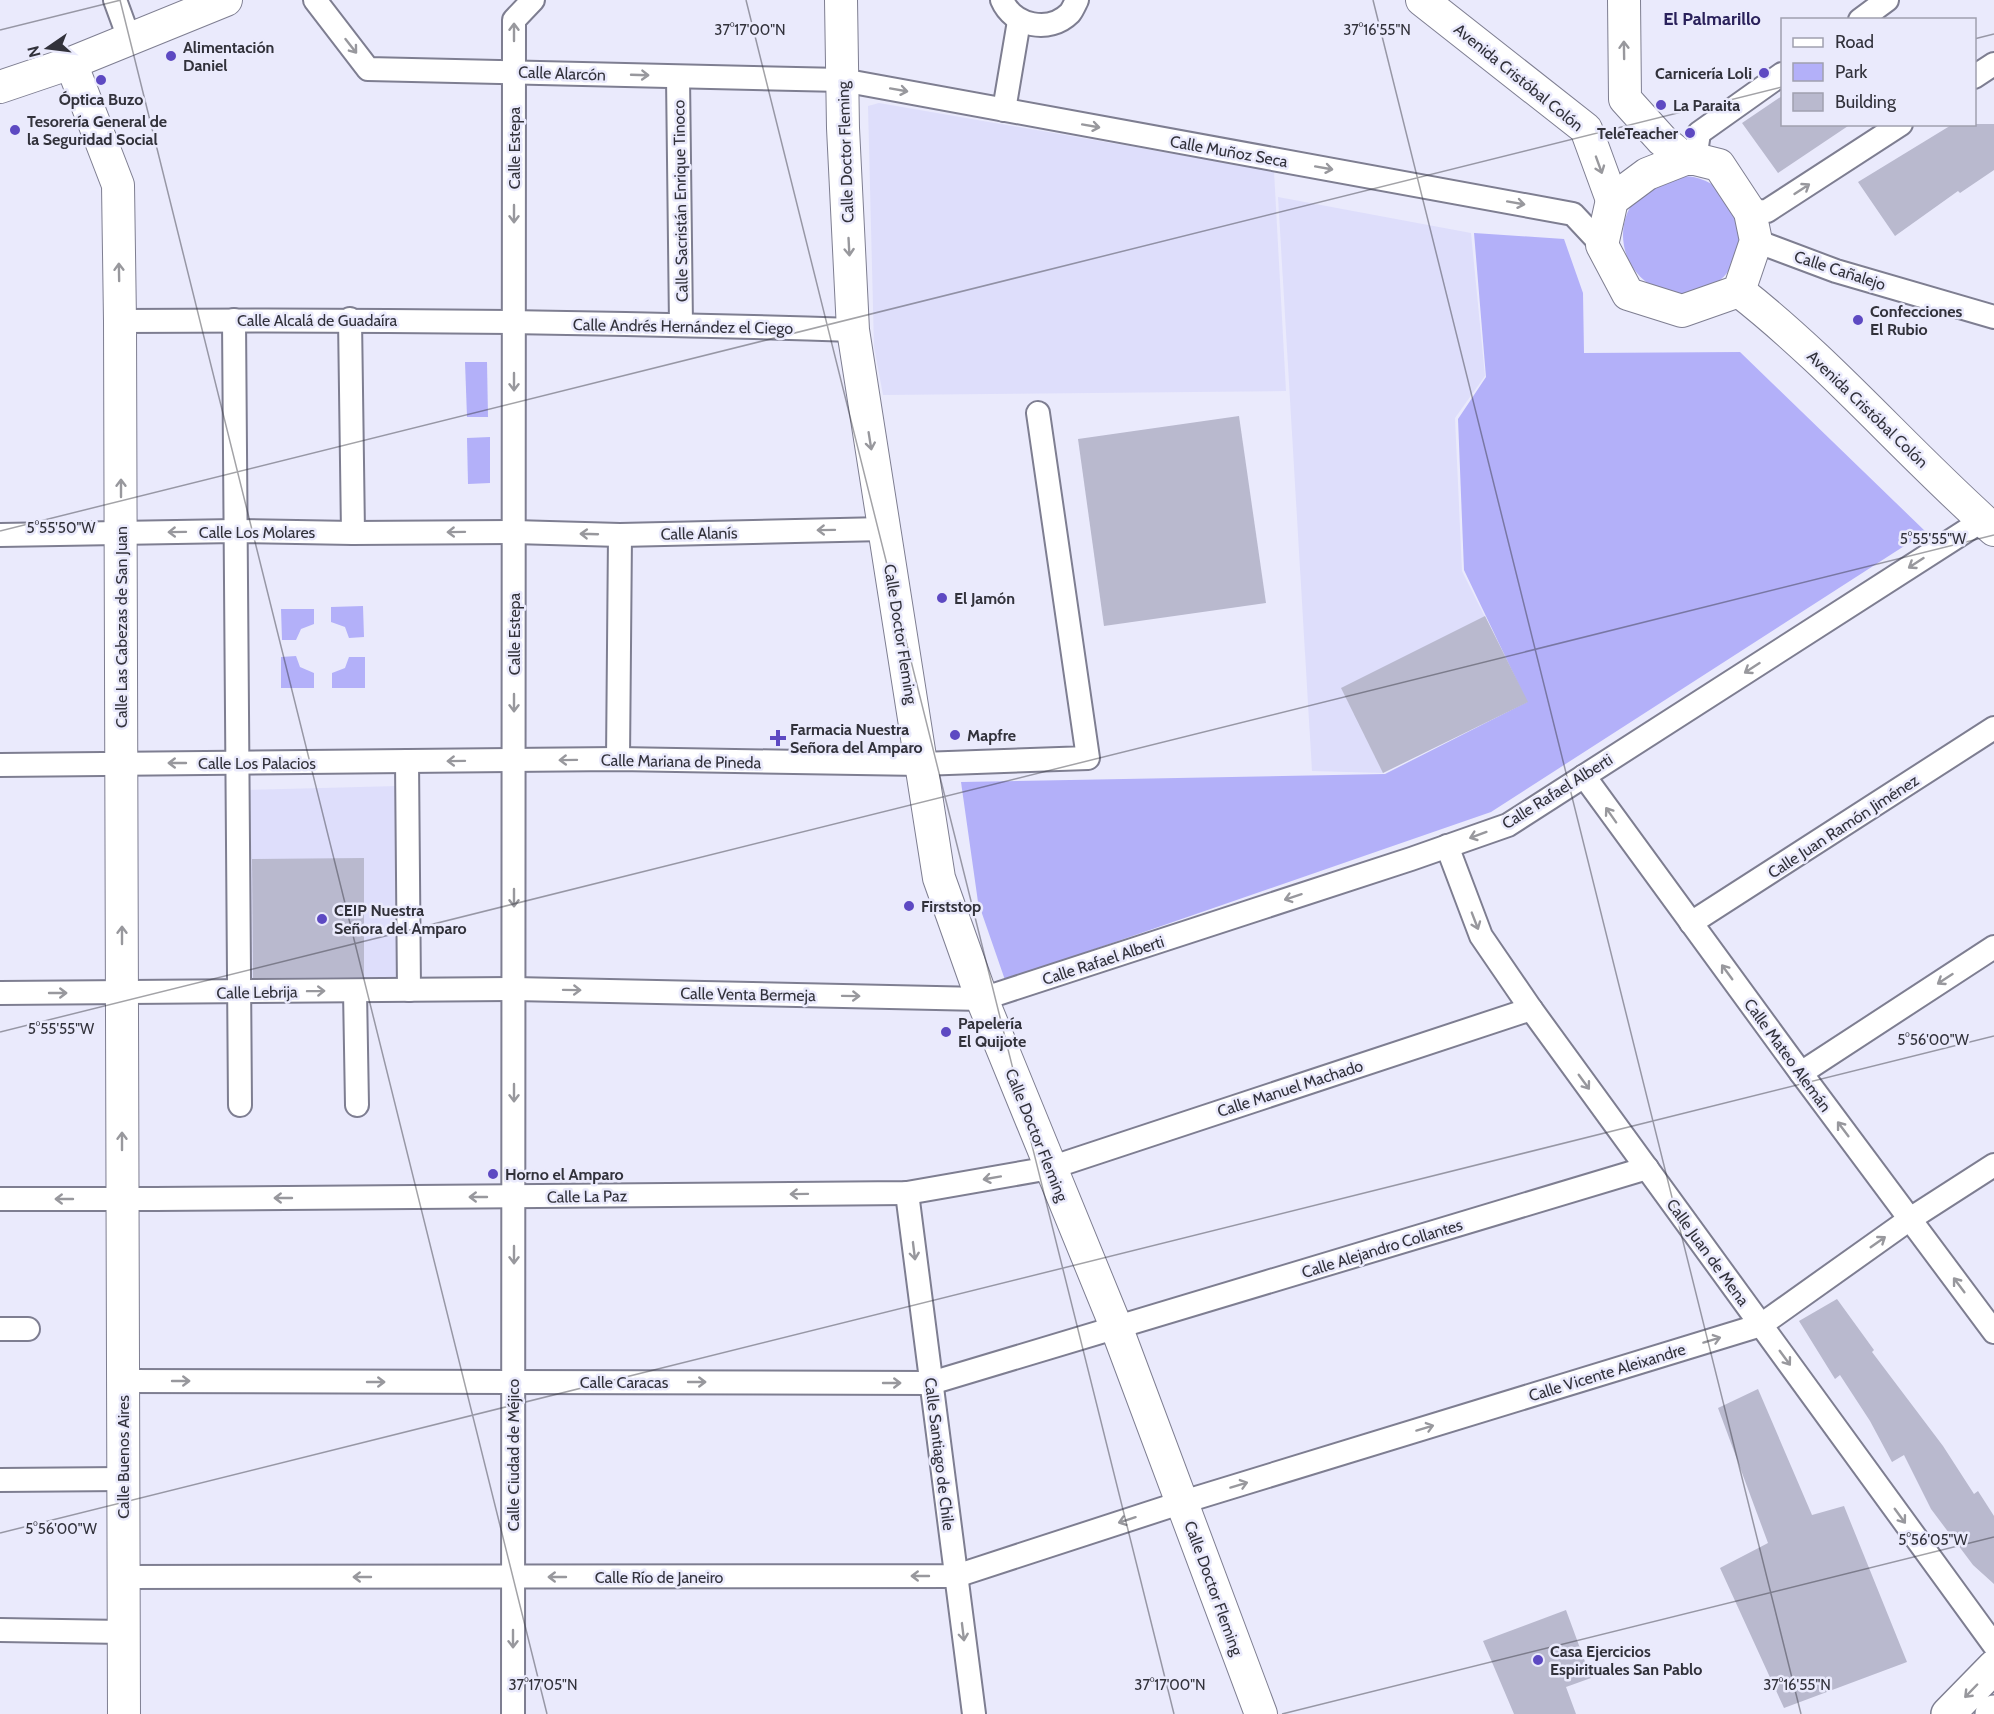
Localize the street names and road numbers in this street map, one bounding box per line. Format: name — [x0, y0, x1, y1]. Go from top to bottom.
street label: Avenida Cristóbal Colón — [1450, 20, 1587, 135]
street label: Calle Alarcón — [518, 62, 606, 85]
street label: Calle Doctor Fleming — [833, 80, 857, 223]
street label: Calle Sacristán Enrique Tinoco — [669, 99, 692, 302]
street label: Calle Estepa — [505, 107, 524, 189]
street label: Calle Muñoz Seca — [1169, 132, 1290, 171]
street label: Calle Cañalejo — [1792, 247, 1888, 294]
street label: Calle Alcalá de Guadaíra — [237, 311, 397, 330]
street label: Calle Andrés Hernández el Ciego — [573, 315, 793, 338]
street label: Avenida Cristóbal Colón — [1803, 347, 1932, 472]
street label: Calle Los Molares — [199, 523, 316, 542]
street label: Calle Alanís — [660, 523, 738, 544]
street label: Calle Las Cabezas de San Juan — [112, 526, 131, 728]
street label: Calle Doctor Fleming — [880, 563, 921, 707]
street label: Calle Estepa — [505, 593, 524, 675]
street label: Calle Rafael Alberti — [1498, 750, 1616, 833]
street label: Calle Mariana de Pineda — [601, 751, 762, 772]
street label: Calle Los Palacios — [198, 754, 316, 773]
street label: Calle Juan Ramón Jiménez — [1764, 770, 1923, 882]
street label: Calle Rafael Alberti — [1040, 932, 1166, 989]
street label: Calle Lebrija — [216, 982, 298, 1003]
street label: Calle Venta Bermeja — [680, 984, 816, 1005]
street label: Calle Mateo Alemán — [1740, 995, 1835, 1116]
street label: Calle Manuel Machado — [1215, 1056, 1366, 1121]
street label: Calle Doctor Fleming — [1001, 1066, 1072, 1205]
street label: Calle La Paz — [547, 1186, 628, 1207]
street label: Calle Juan de Mena — [1662, 1195, 1753, 1310]
street label: Calle Alejandro Collantes — [1299, 1215, 1465, 1282]
street label: Calle Vicente Aleixandre — [1526, 1340, 1688, 1405]
street label: Calle Caracas — [580, 1373, 669, 1392]
street label: Calle Santiago de Chile — [921, 1377, 958, 1532]
street label: Calle Ciudad de Méjico — [504, 1379, 523, 1531]
street label: Calle Buenos Aires — [114, 1395, 133, 1519]
street label: Calle Doctor Fleming — [1180, 1518, 1247, 1659]
street label: Calle Río de Janeiro — [595, 1568, 723, 1587]

